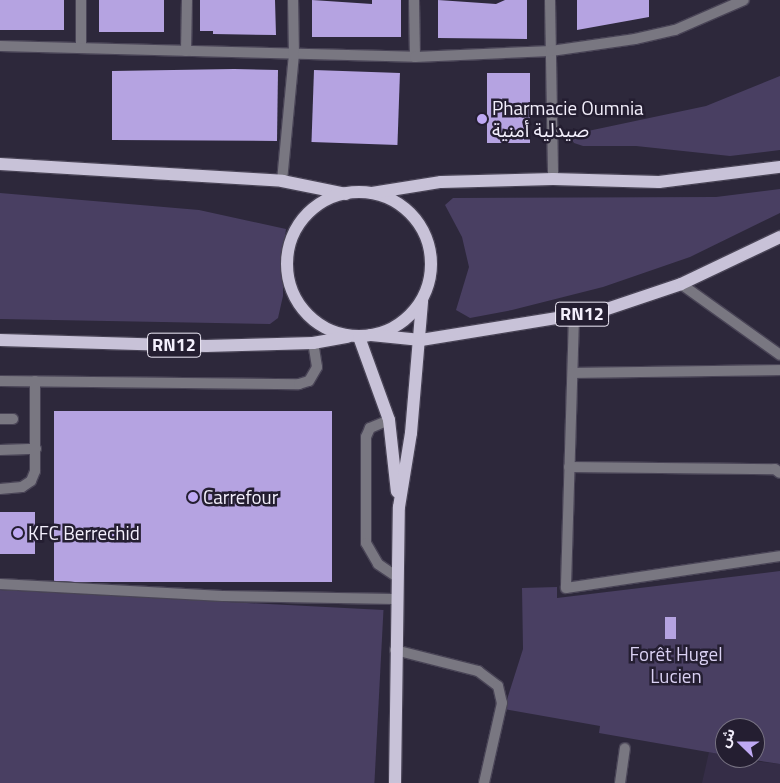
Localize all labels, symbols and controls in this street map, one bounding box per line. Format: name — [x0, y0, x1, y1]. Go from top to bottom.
place label: Pharmacie Oumnia صيدلية أمنية — [492, 97, 644, 141]
marker: Pharmacie Oumnia صيدلية أمنية — [476, 113, 488, 125]
road number: RN12 — [554, 298, 610, 329]
road number: RN12 — [146, 330, 202, 360]
place label: Carrefour — [203, 486, 278, 508]
marker: Carrefour — [187, 491, 199, 503]
place label: KFC Berrechid — [28, 522, 140, 544]
marker: KFC Berrechid — [12, 527, 24, 539]
park label: Forêt Hugel Lucien — [629, 643, 723, 687]
north arrow — [715, 718, 765, 768]
text: ش — [713, 725, 740, 750]

